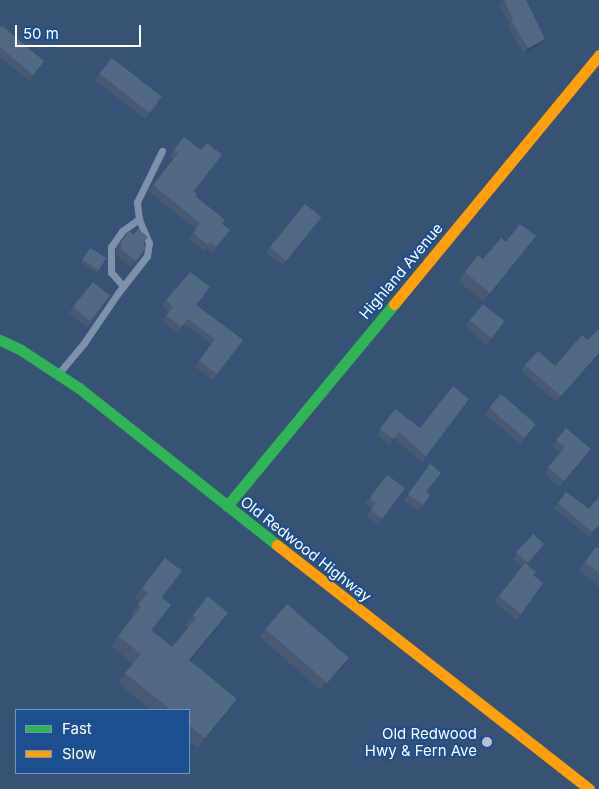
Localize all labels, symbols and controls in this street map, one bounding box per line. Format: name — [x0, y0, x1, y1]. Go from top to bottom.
scale bar — [18, 15, 144, 47]
text: 50 m — [23, 24, 59, 43]
street label: Highland Avenue — [356, 219, 446, 323]
street label: Old Redwood Highway — [237, 492, 375, 606]
legend — [15, 709, 190, 774]
text: Fast — [62, 719, 92, 738]
place label: Old Redwood Hwy & Fern Ave — [365, 724, 477, 759]
marker: Old Redwood Hwy & Fern Ave — [481, 736, 493, 748]
text: Slow — [62, 744, 96, 763]

